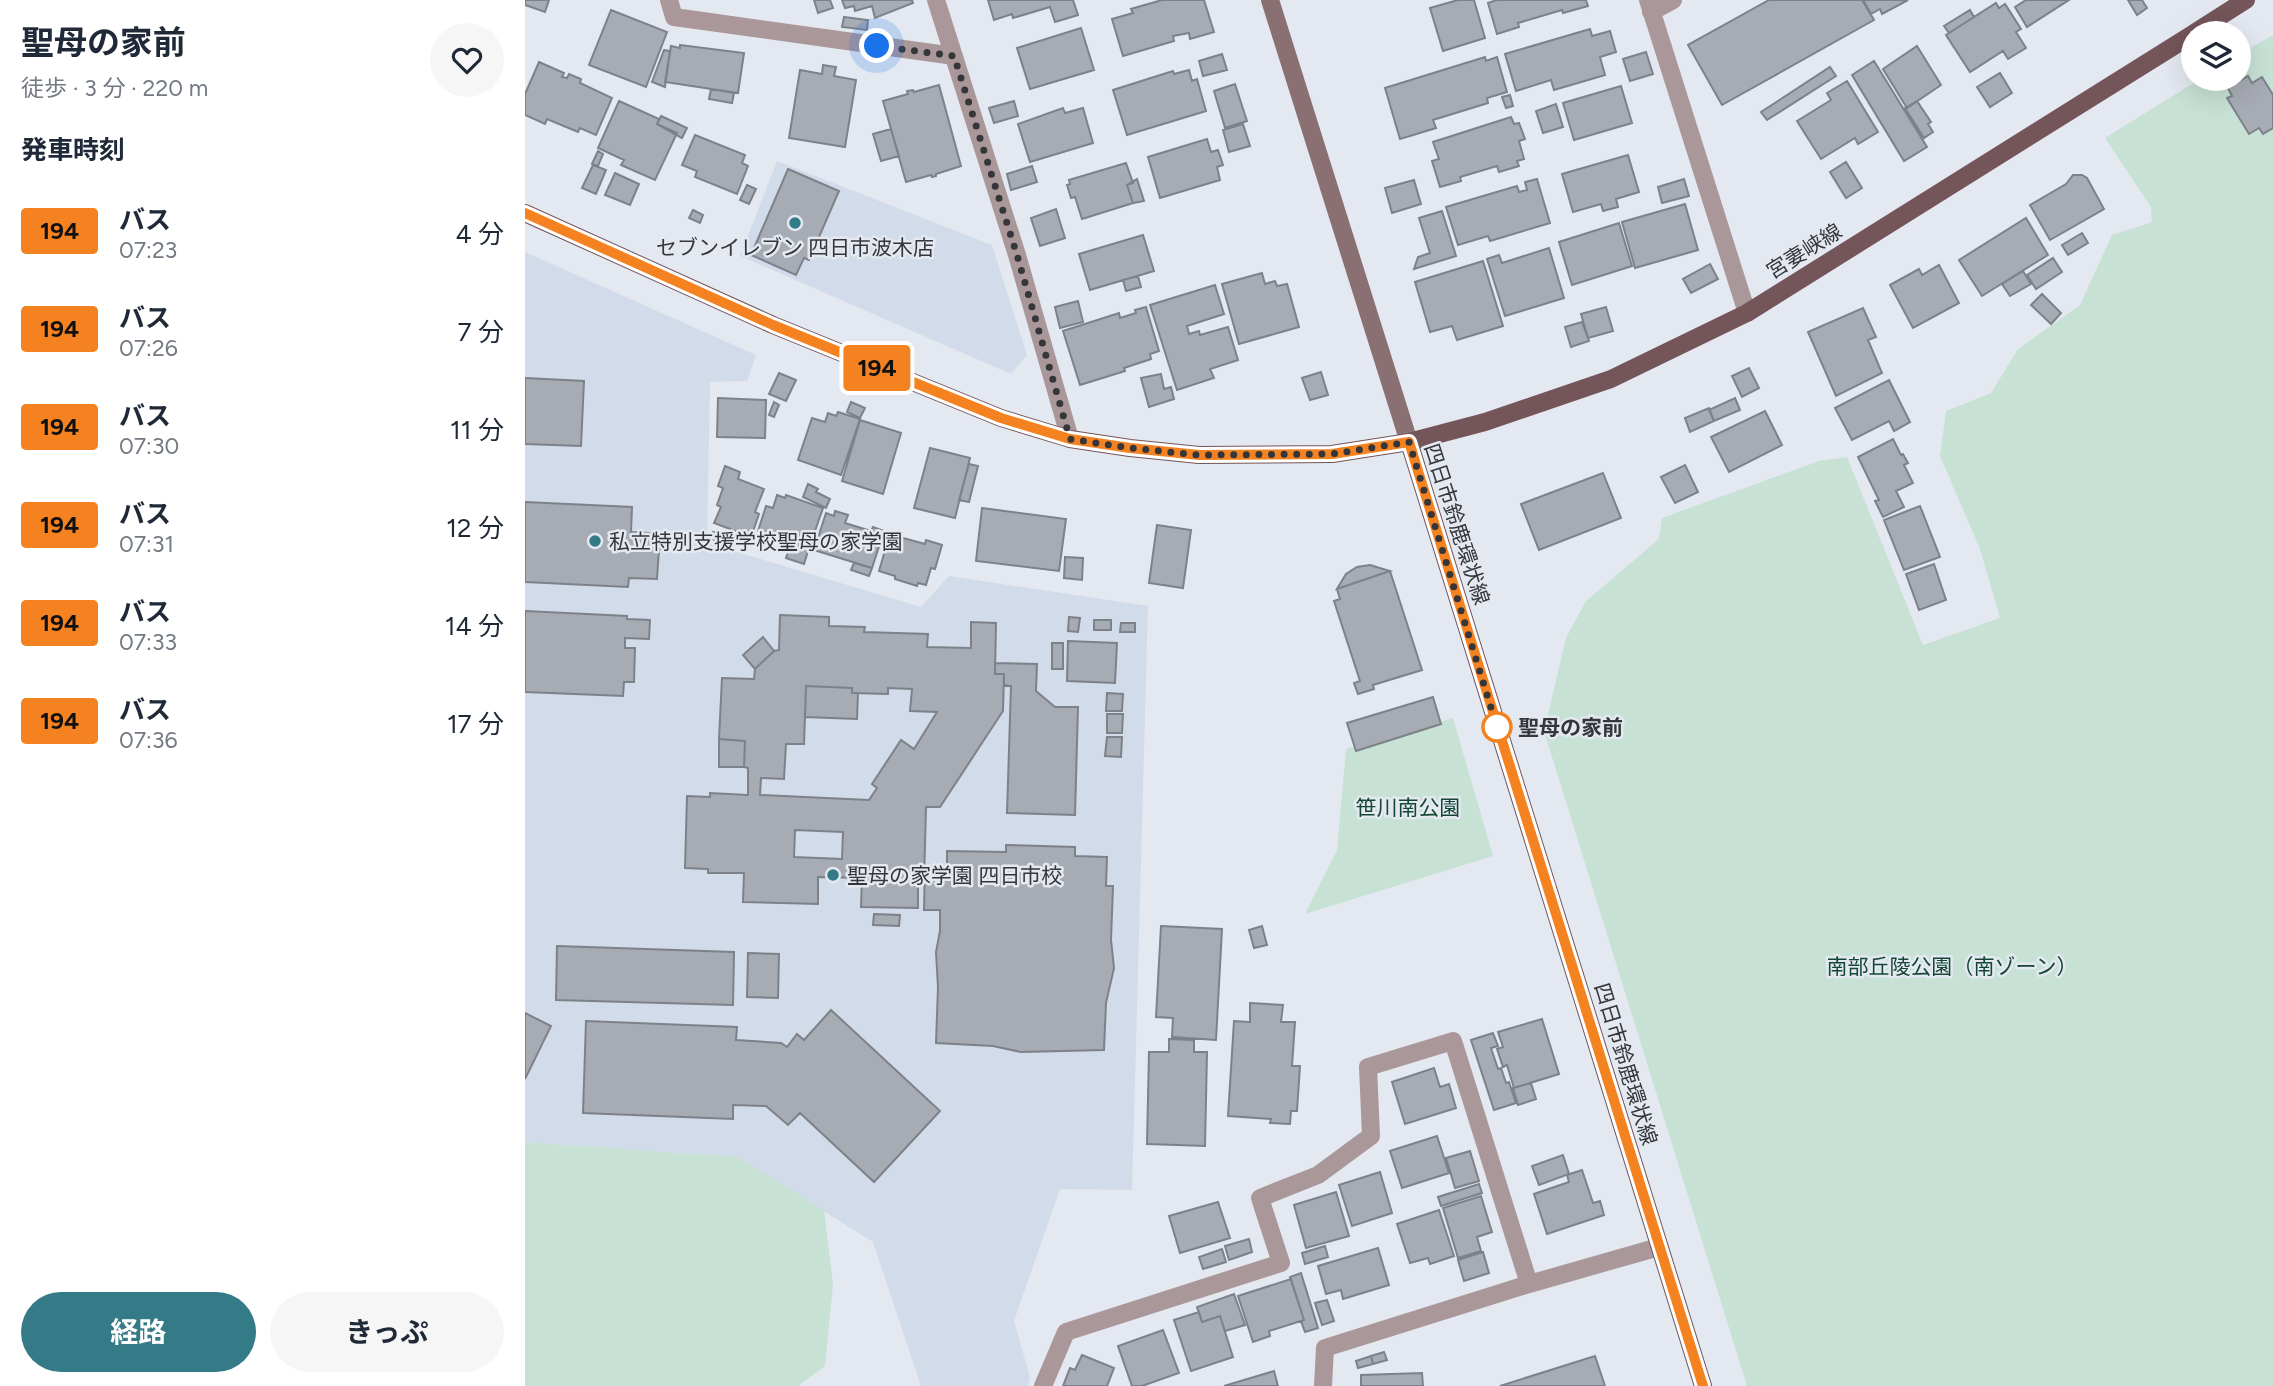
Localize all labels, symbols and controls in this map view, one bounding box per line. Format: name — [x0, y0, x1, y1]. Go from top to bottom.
map controls — [2181, 21, 2251, 91]
button: layers — [2181, 21, 2251, 91]
text: 聖母の家前 — [21, 23, 186, 62]
button: heart — [430, 23, 504, 97]
your location — [859, 28, 894, 63]
text: 徒歩 · 3 分 · 220 m — [21, 74, 208, 102]
text: 発車時刻 — [21, 134, 125, 166]
text: バス — [119, 204, 171, 236]
marker: セブンイレブン 四日市波木店 — [787, 215, 803, 231]
text: 194 — [40, 216, 79, 245]
text: 4 分 — [455, 218, 504, 250]
street label: 宮妻峡線 — [1762, 218, 1846, 284]
place label: セブンイレブン 四日市波木店 — [656, 235, 934, 260]
text: 07:23 — [119, 236, 177, 264]
text: バス — [119, 302, 171, 334]
text: 194 — [40, 314, 79, 343]
text: 7 分 — [458, 316, 504, 348]
text: 07:26 — [119, 334, 178, 362]
line badge: 194 — [837, 345, 917, 391]
text: 194 — [857, 353, 897, 382]
text: バス — [119, 400, 171, 432]
text: 194 — [40, 412, 79, 441]
text: 11 分 — [450, 414, 504, 446]
text: 07:30 — [119, 432, 179, 460]
street label: 四日市鈴鹿環状線 — [1419, 440, 1495, 608]
text: バス — [119, 498, 171, 530]
text: 194 — [40, 510, 79, 539]
text: 12 分 — [446, 512, 504, 544]
place label: 私立特別支援学校聖母の家学園 — [609, 529, 903, 554]
text: 07:31 — [119, 530, 174, 558]
marker: 私立特別支援学校聖母の家学園 — [587, 533, 603, 549]
text: バス — [119, 596, 171, 628]
text: 194 — [40, 608, 79, 637]
text: 14 分 — [445, 610, 504, 642]
text: 07:33 — [119, 628, 177, 656]
text: バス — [119, 694, 171, 726]
text: 194 — [40, 706, 79, 735]
text: 17 分 — [447, 708, 504, 740]
marker: 聖母の家前 — [1482, 712, 1512, 742]
place label: 聖母の家前 — [1518, 715, 1623, 740]
text: 07:36 — [119, 726, 177, 754]
park label: 笹川南公園 — [1356, 795, 1461, 820]
place label: 聖母の家学園 四日市校 — [847, 863, 1062, 888]
marker: 聖母の家学園 四日市校 — [825, 867, 841, 883]
park label: 南部丘陵公園（南ゾーン） — [1827, 954, 2077, 979]
street label: 四日市鈴鹿環状線 — [1589, 980, 1663, 1148]
button: 経路 — [21, 1292, 256, 1372]
button: きっぷ — [270, 1292, 504, 1372]

